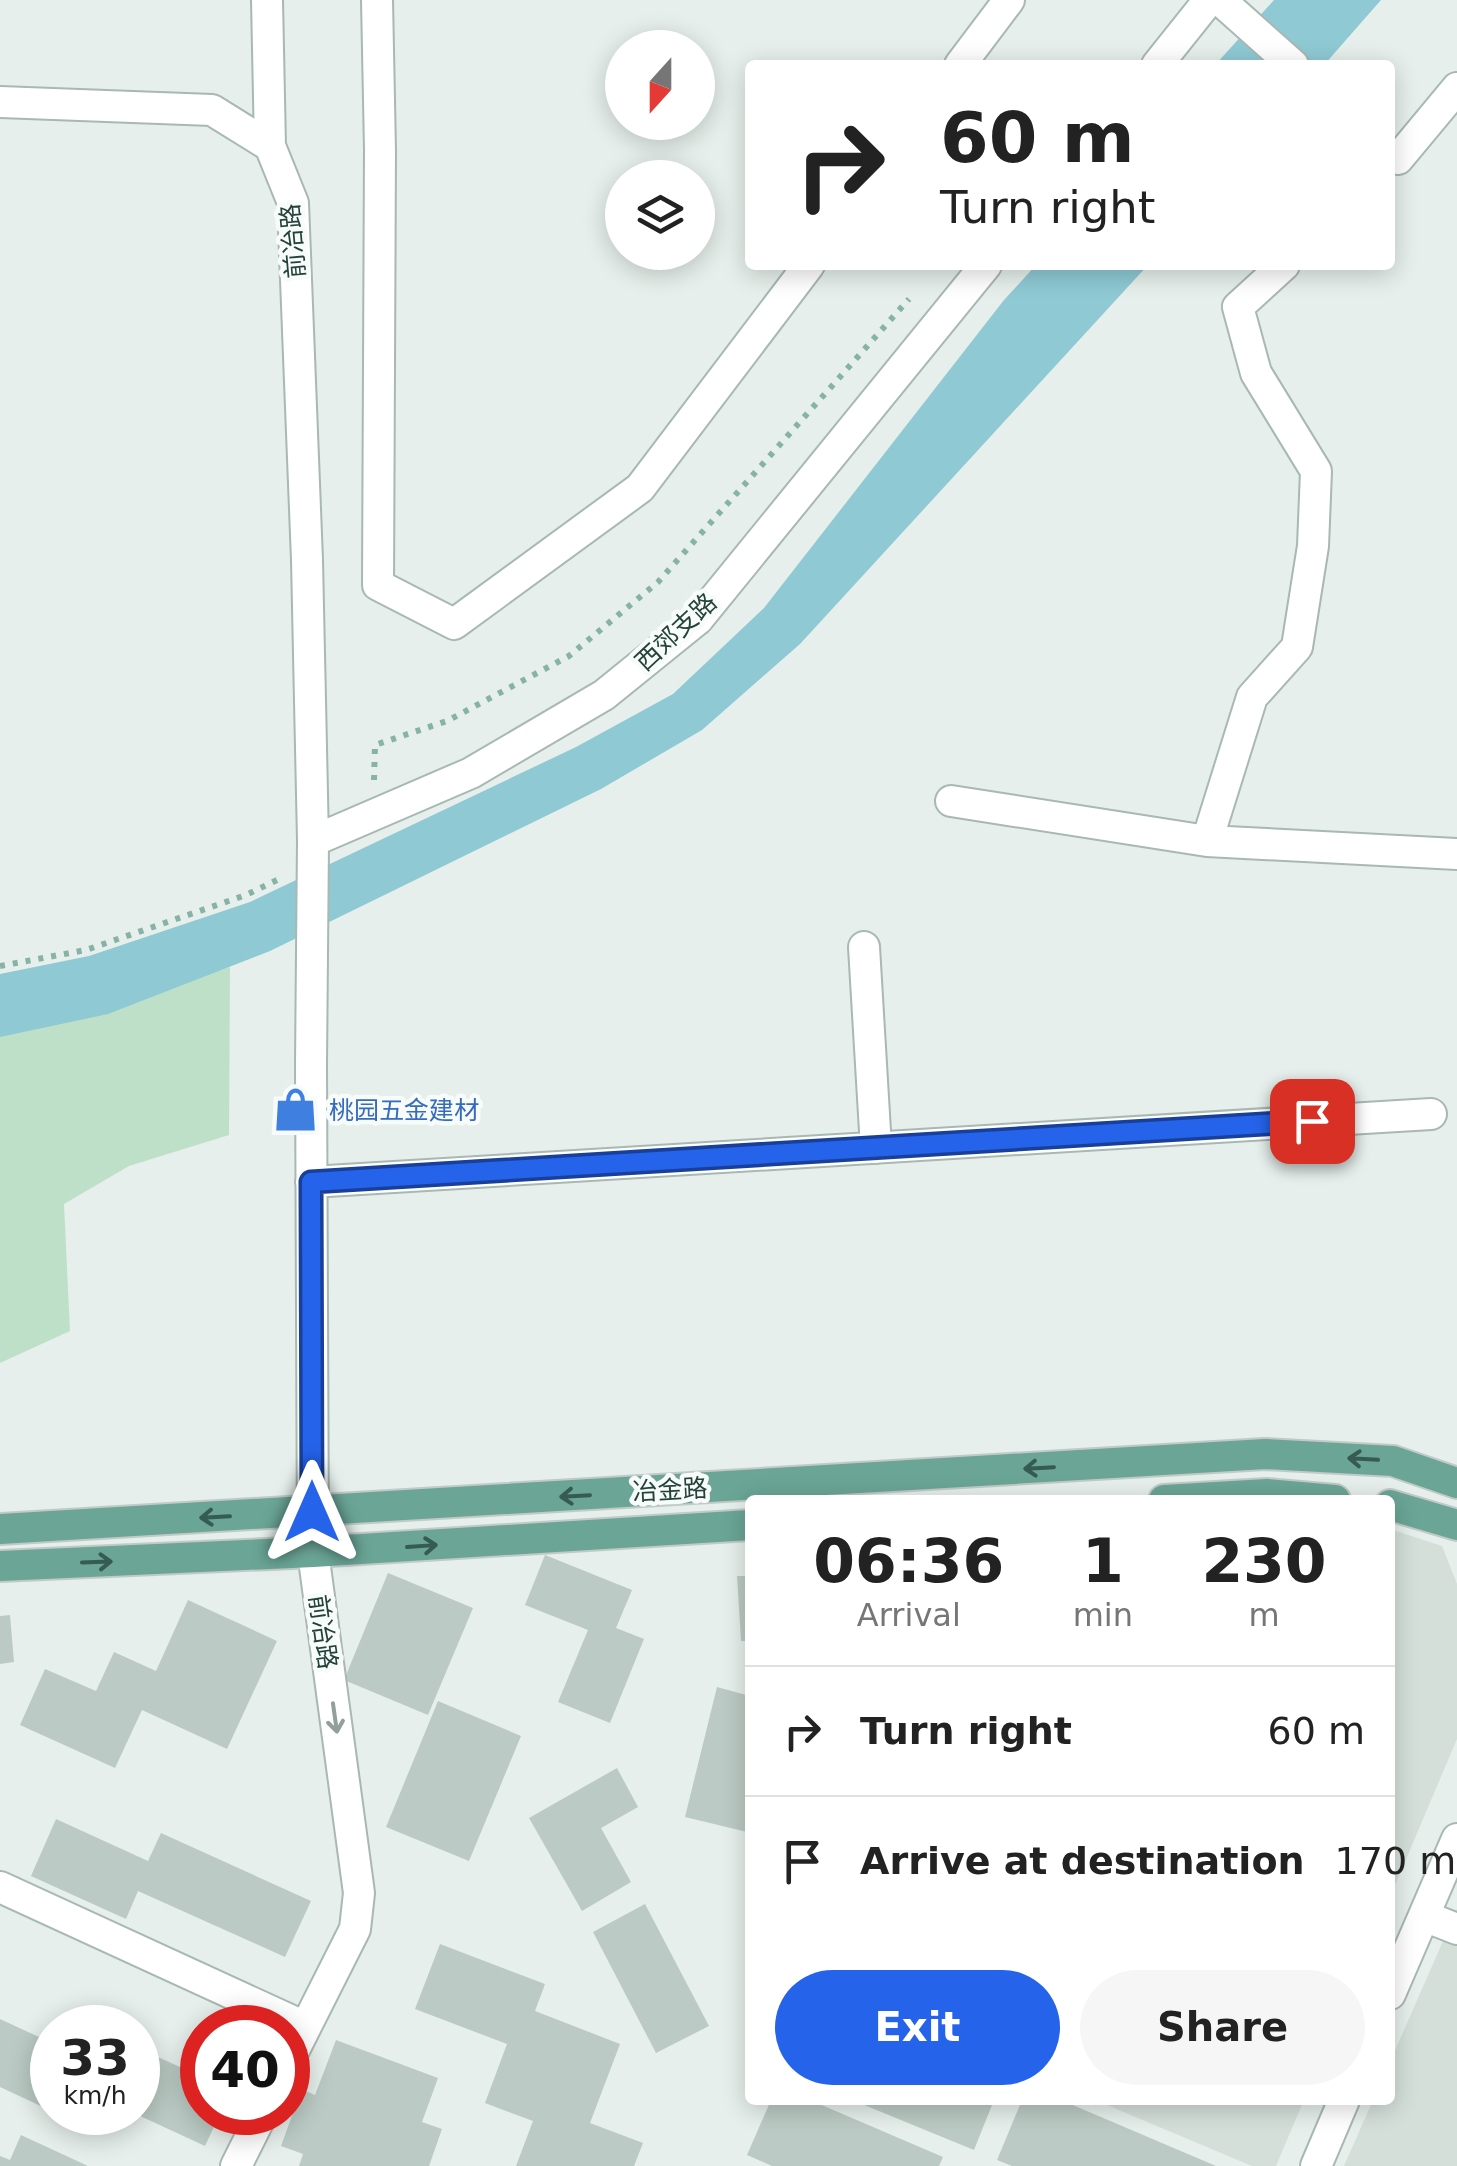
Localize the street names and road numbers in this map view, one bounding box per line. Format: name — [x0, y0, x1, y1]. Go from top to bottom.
street label: 前冶路 — [275, 202, 311, 280]
street label: 西郊支路 — [630, 587, 722, 677]
street label: 冶金路 — [632, 1474, 708, 1506]
street label: 前冶路 — [303, 1593, 343, 1671]

